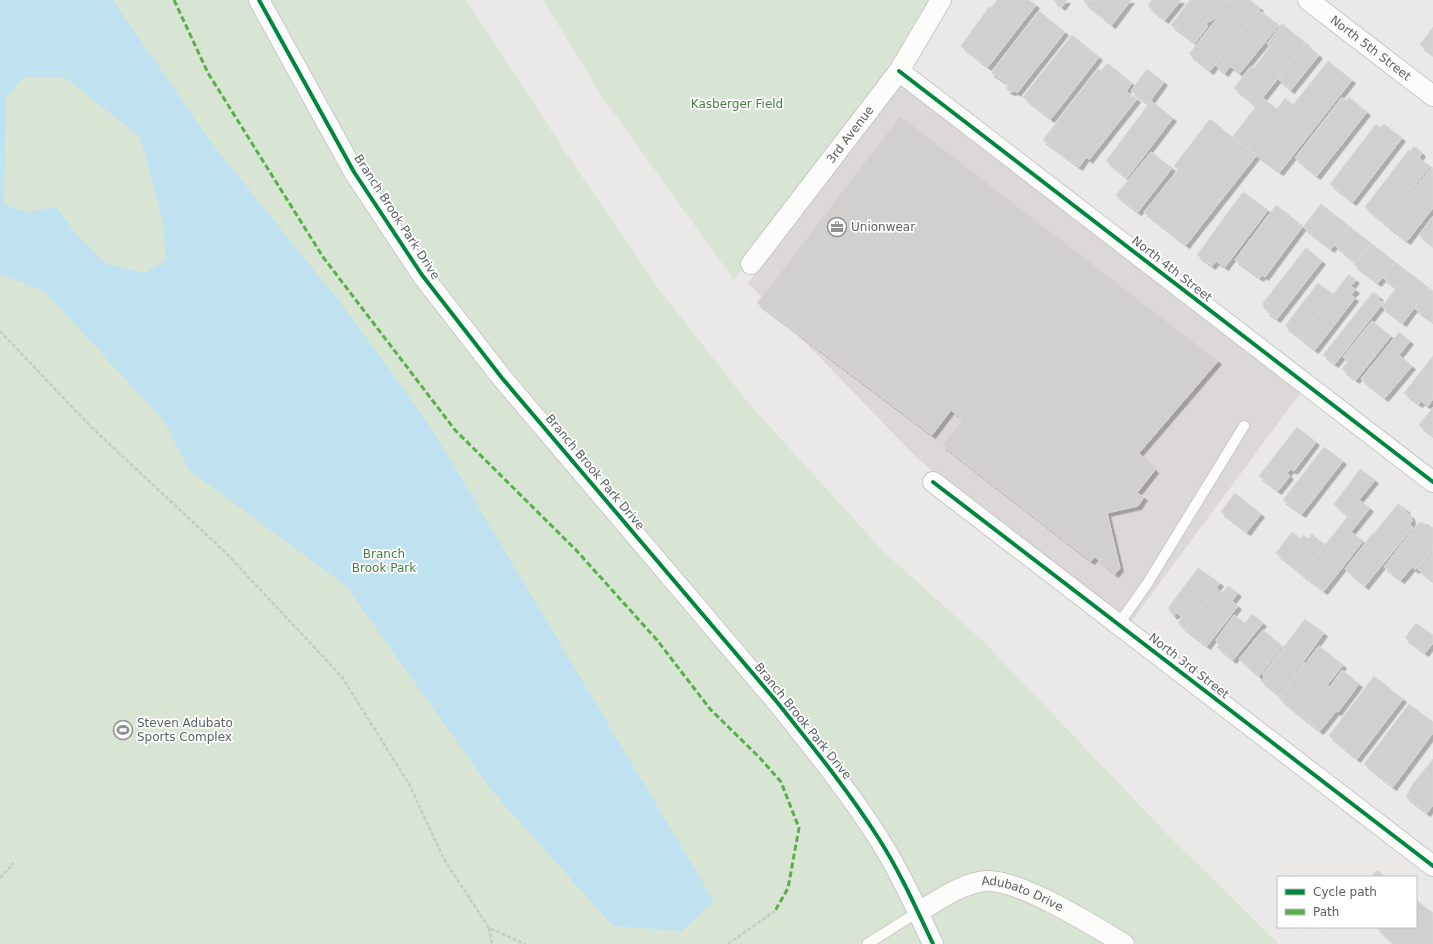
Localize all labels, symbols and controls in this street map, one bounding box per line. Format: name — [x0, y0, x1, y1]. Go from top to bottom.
street label: North 5th Street — [1328, 13, 1414, 84]
park label: Kasberger Field — [691, 97, 783, 111]
street label: 3rd Avenue — [824, 103, 877, 166]
street label: Branch Brook Park Drive — [351, 152, 443, 282]
office icon: Unionwear — [826, 216, 848, 238]
place label: Unionwear — [851, 220, 915, 234]
street label: North 4th Street — [1129, 233, 1215, 305]
street label: Branch Brook Park Drive — [543, 411, 647, 533]
park label: Branch Brook Park — [352, 547, 416, 575]
street label: North 3rd Street — [1146, 630, 1232, 702]
street label: Branch Brook Park Drive — [752, 660, 854, 782]
place label: Steven Adubato Sports Complex — [137, 716, 233, 744]
sports icon: Steven Adubato Sports Complex — [112, 719, 134, 741]
street label: Adubato Drive — [981, 874, 1066, 914]
legend — [1277, 876, 1417, 928]
text: Cycle path — [1313, 885, 1377, 899]
text: Path — [1313, 905, 1339, 919]

